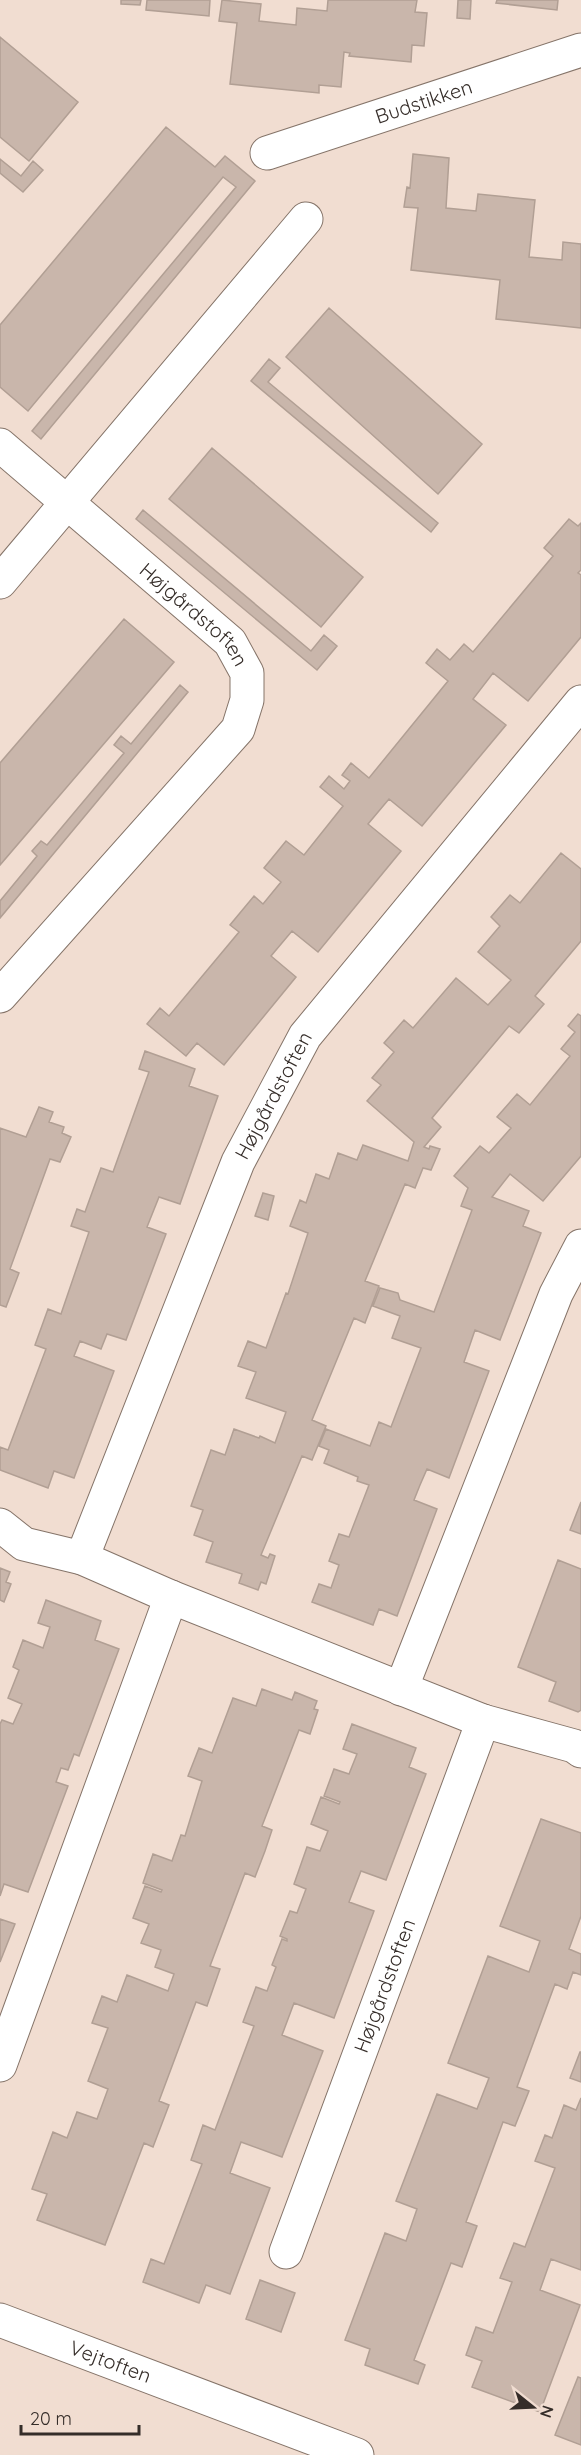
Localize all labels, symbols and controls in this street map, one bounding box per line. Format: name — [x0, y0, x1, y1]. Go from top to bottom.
street label: Budstikken — [372, 74, 475, 129]
street label: Højgårdstoften — [135, 557, 254, 670]
street label: Højgårdstoften — [229, 1027, 317, 1163]
street label: Højgårdstoften — [348, 1915, 421, 2056]
street label: Vejtoften — [66, 2335, 155, 2388]
north arrow — [503, 2377, 563, 2437]
scale bar — [21, 2398, 140, 2436]
text: N — [536, 2403, 559, 2420]
text: 20 m — [30, 2407, 72, 2430]

